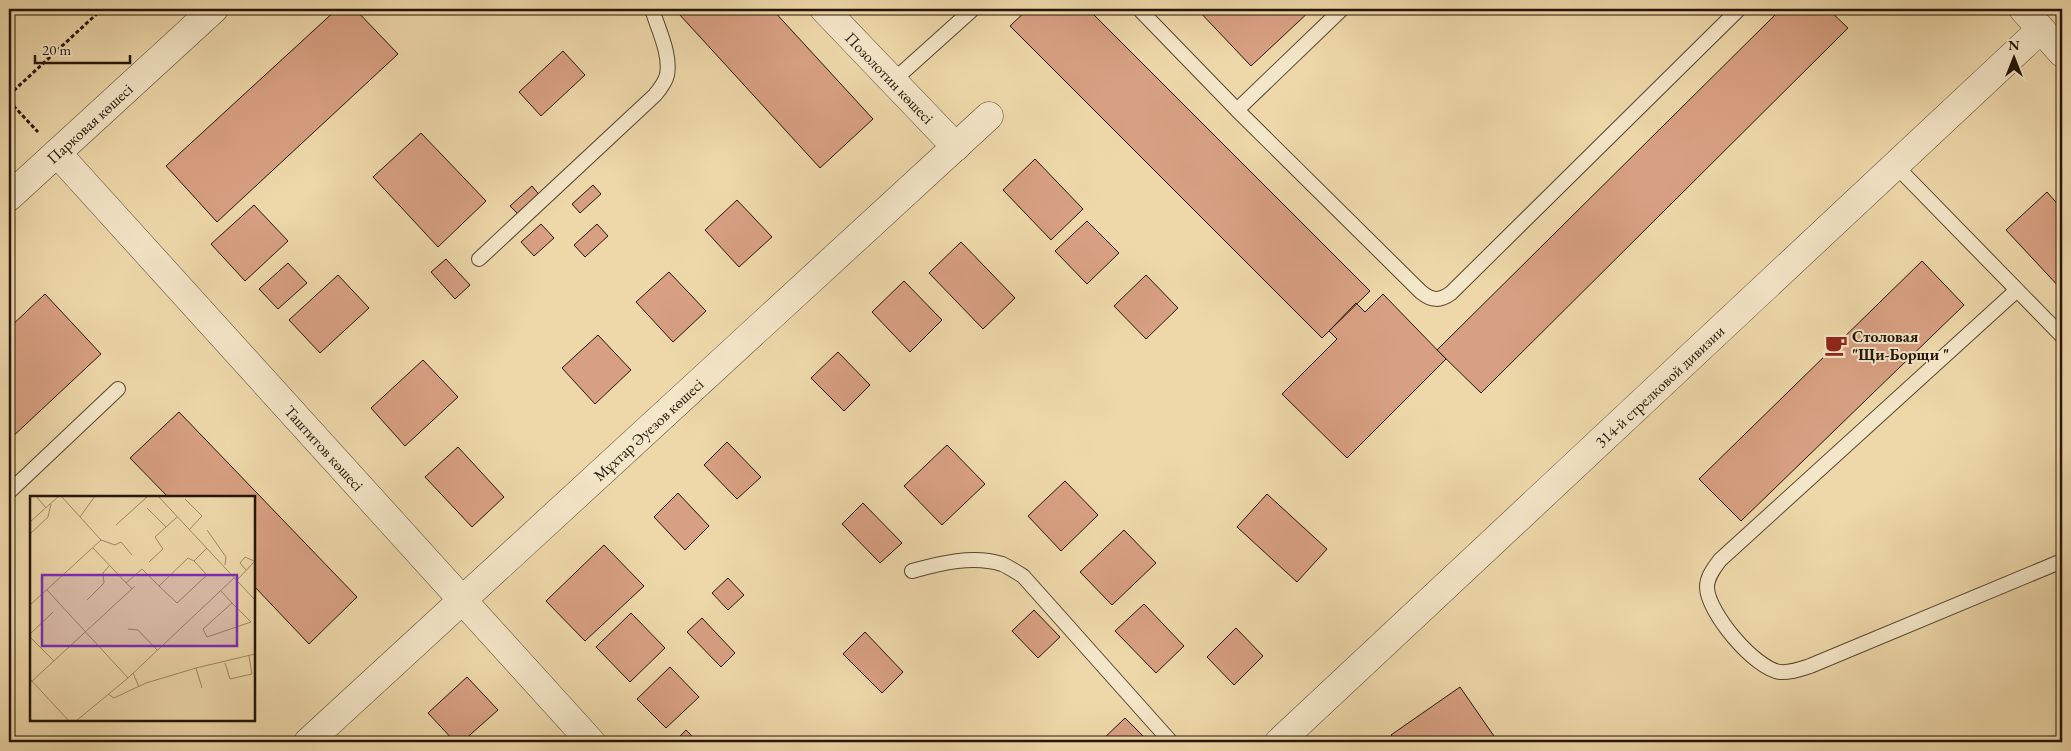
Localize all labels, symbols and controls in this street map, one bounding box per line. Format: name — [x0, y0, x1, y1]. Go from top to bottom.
street label: Позолотин көшесі — [841, 27, 939, 128]
scale bar — [35, 32, 130, 64]
north arrow — [1988, 32, 2038, 82]
text: N — [2008, 36, 2020, 54]
text: 20 m — [42, 40, 71, 59]
street label: Парковая көшесі — [42, 78, 137, 168]
street label: 314-й стрелковой дивизии — [1590, 320, 1729, 452]
place label: Столовая "Щи-Борщи " — [1852, 326, 1949, 365]
cafe icon: Столовая "Щи-Борщи " — [1823, 332, 1849, 358]
street label: Мұхтар Әуезов көшесі — [589, 373, 708, 485]
street label: Таштитов көшесі — [280, 400, 369, 495]
inset map — [30, 496, 255, 721]

